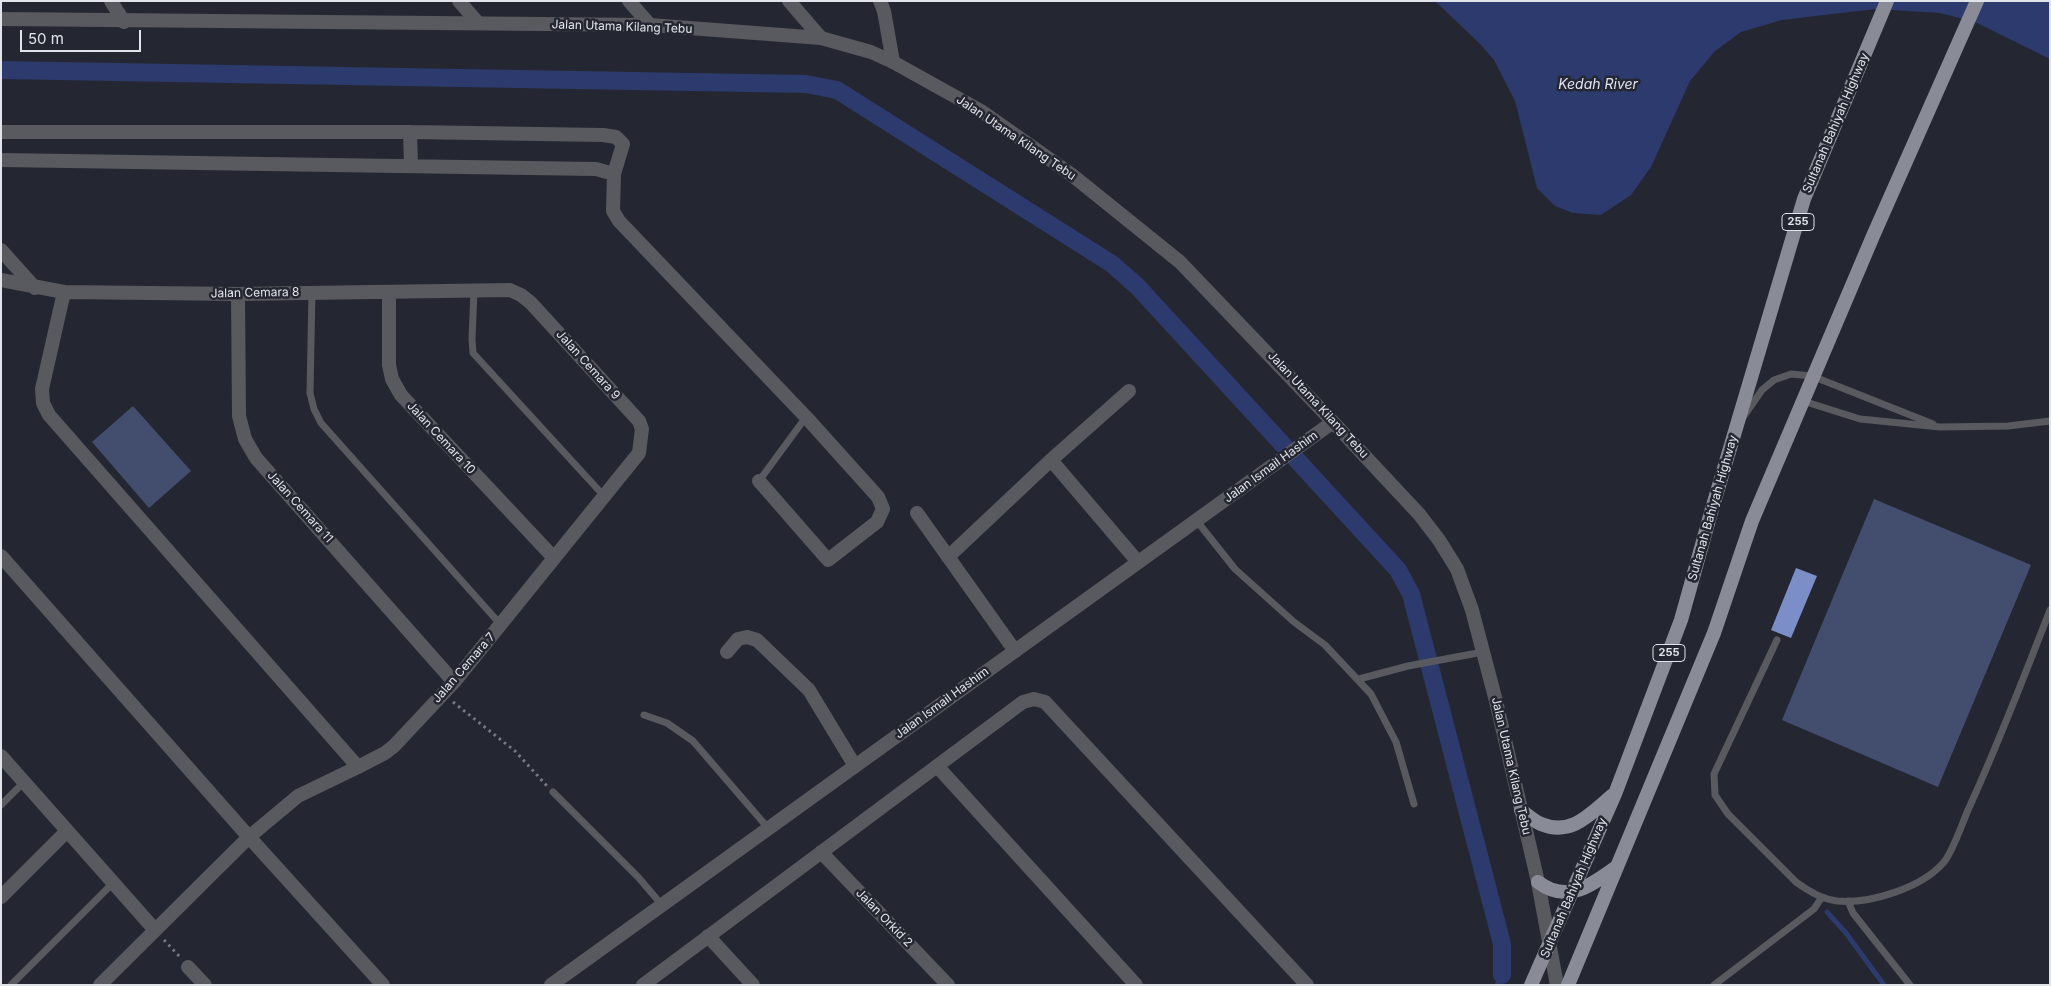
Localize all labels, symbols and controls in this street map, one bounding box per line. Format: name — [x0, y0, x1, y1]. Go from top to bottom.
street label: Jalan Utama Kilang Tebu — [551, 17, 693, 37]
scale bar — [22, 20, 144, 52]
text: 50 m — [28, 29, 64, 48]
street label: Sultanah Bahiyah Highway — [1800, 51, 1872, 195]
water label: Kedah River — [1558, 77, 1638, 93]
street label: Jalan Utama Kilang Tebu — [954, 93, 1078, 183]
road number: 255 — [1782, 213, 1814, 230]
street label: Jalan Cemara 8 — [210, 285, 300, 301]
street label: Jalan Cemara 9 — [553, 327, 623, 403]
street label: Jalan Utama Kilang Tebu — [1265, 349, 1371, 461]
street label: Jalan Cemara 10 — [404, 399, 478, 477]
street label: Jalan Ismail Hashim — [1221, 428, 1321, 506]
street label: Sultanah Bahiyah Highway — [1685, 434, 1741, 582]
street label: Jalan Cemara 11 — [264, 468, 336, 546]
street label: Jalan Cemara 7 — [430, 630, 498, 706]
road number: 255 — [1653, 644, 1685, 661]
street label: Jalan Ismail Hashim — [892, 664, 992, 742]
street label: Jalan Utama Kilang Tebu — [1488, 696, 1534, 836]
street label: Sultanah Bahiyah Highway — [1538, 816, 1610, 960]
street label: Jalan Orkid 2 — [853, 886, 915, 950]

